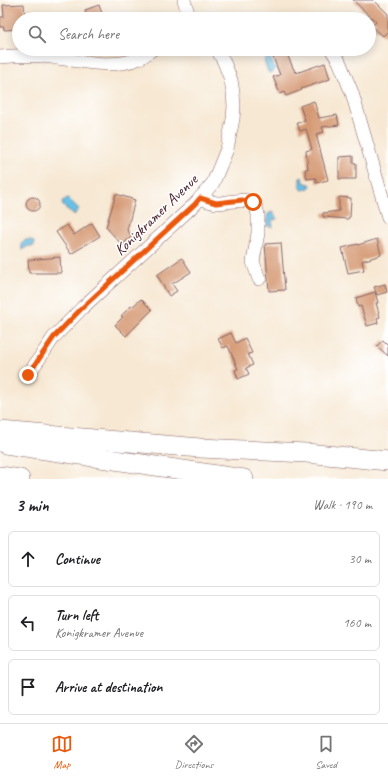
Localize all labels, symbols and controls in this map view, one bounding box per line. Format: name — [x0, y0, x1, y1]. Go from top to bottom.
search box — [12, 12, 376, 56]
icon: search — [26, 23, 48, 45]
text: Search here — [58, 25, 119, 44]
street label: Konigkramer Avenue — [110, 169, 203, 260]
route start — [244, 193, 262, 211]
route end — [19, 366, 37, 384]
text: 3 min — [16, 495, 49, 516]
text: Walk · 190 m — [313, 497, 372, 513]
icon: ahead — [17, 548, 39, 570]
text: Continue — [55, 550, 100, 569]
text: 30 m — [349, 551, 371, 567]
text: Turn left — [55, 606, 98, 625]
icon: left — [17, 612, 39, 634]
text: 160 m — [343, 615, 371, 631]
text: Konigkramer Avenue — [55, 625, 143, 641]
icon: arrive — [17, 676, 39, 698]
text: Arrive at destination — [55, 678, 162, 697]
tab: Map — [51, 733, 73, 771]
tab: Directions — [175, 733, 213, 771]
tab: Saved — [315, 733, 337, 771]

